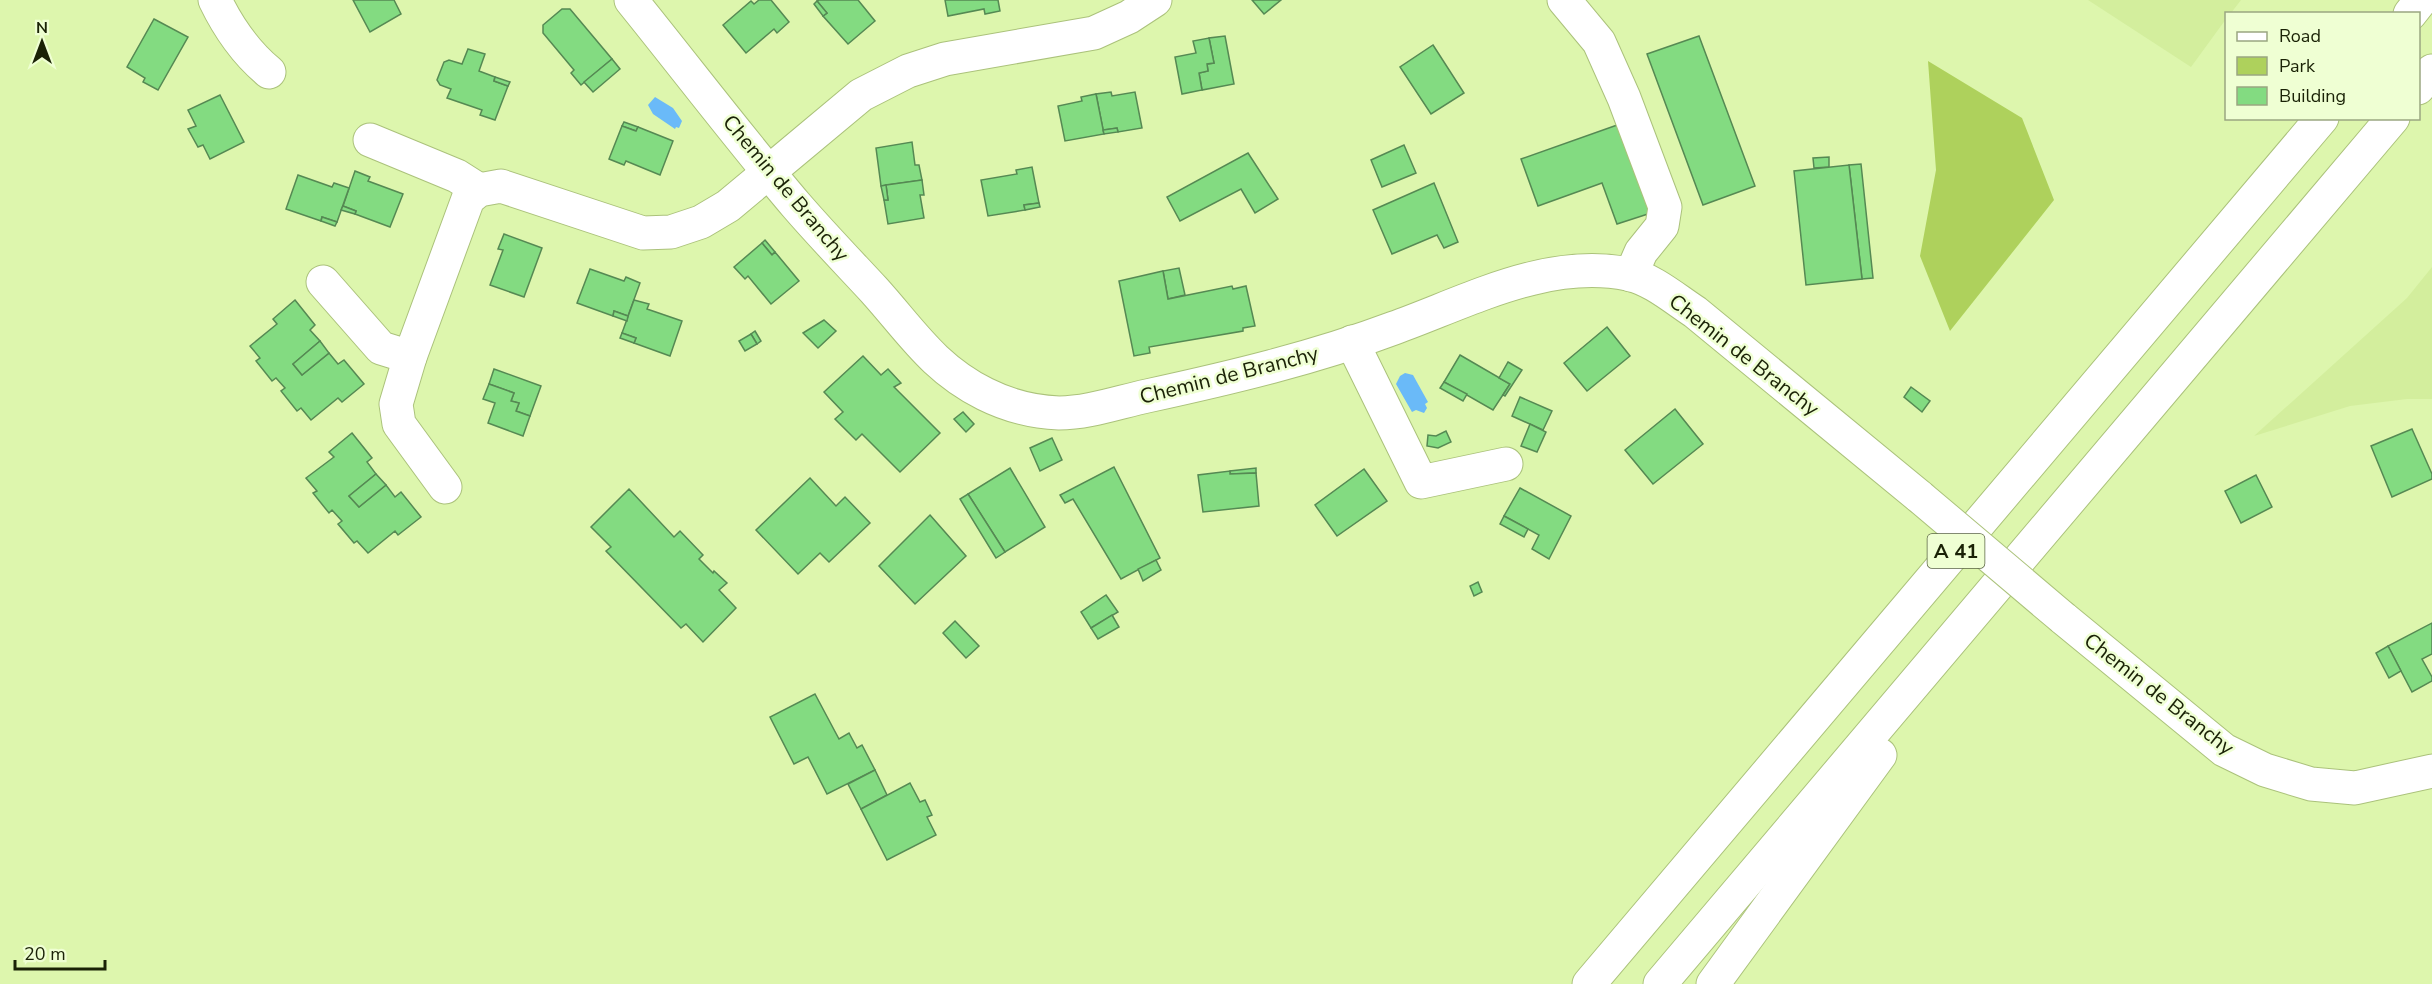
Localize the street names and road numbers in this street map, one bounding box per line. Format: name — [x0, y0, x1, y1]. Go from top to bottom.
street label: Chemin de Branchy — [716, 109, 856, 267]
street label: Chemin de Branchy — [1663, 288, 1825, 423]
street label: Chemin de Branchy — [1137, 339, 1321, 411]
road number: A 41 — [1928, 534, 1984, 568]
street label: Chemin de Branchy — [2078, 627, 2240, 762]

